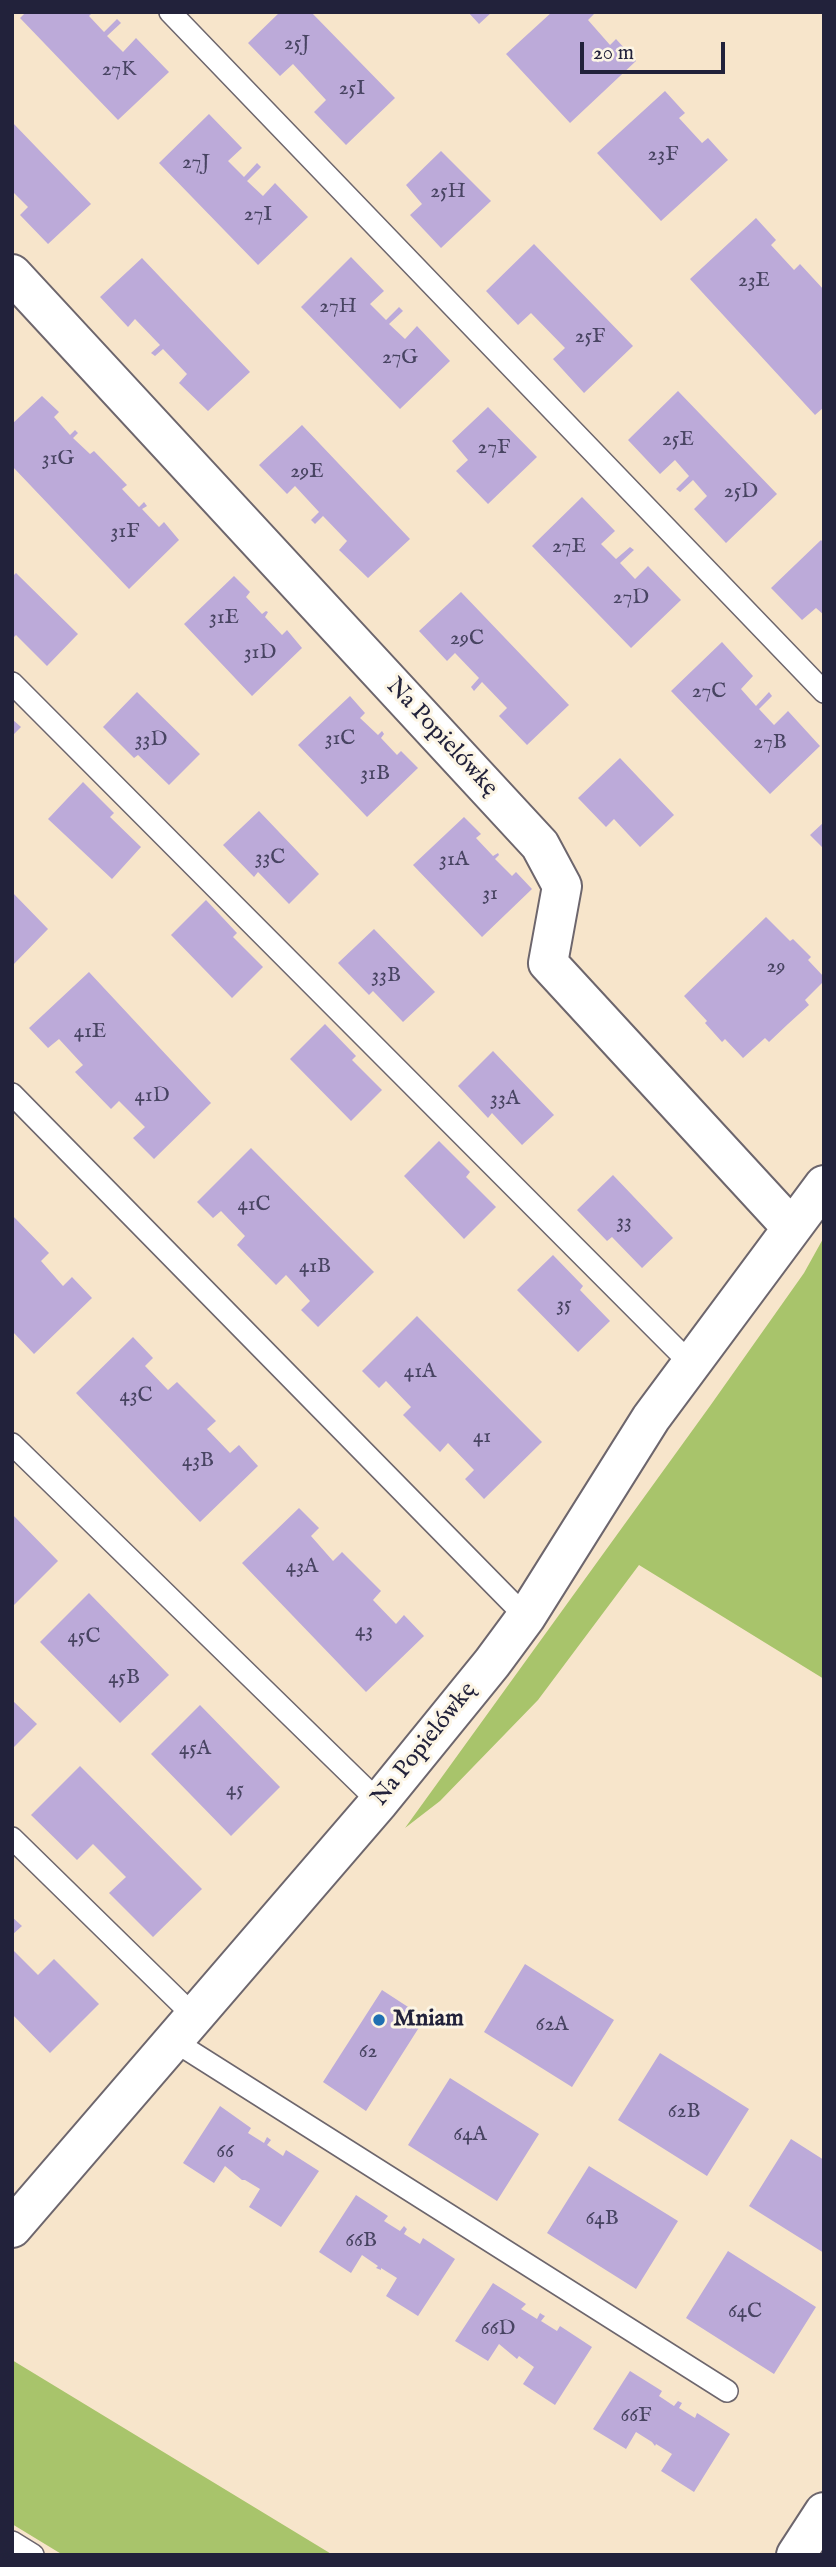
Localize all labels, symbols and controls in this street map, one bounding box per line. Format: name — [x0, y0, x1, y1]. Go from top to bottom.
scale bar — [584, 28, 729, 72]
house number: 25J — [284, 32, 310, 58]
text: 20 m — [593, 40, 634, 67]
house number: 27K — [102, 58, 136, 84]
house number: 25I — [339, 77, 365, 103]
house number: 23F — [647, 143, 679, 169]
house number: 27J — [182, 151, 210, 177]
house number: 25H — [430, 180, 466, 206]
house number: 27I — [244, 203, 272, 229]
house number: 23E — [738, 269, 770, 295]
house number: 27H — [319, 295, 357, 321]
house number: 25F — [575, 325, 605, 351]
house number: 27G — [382, 346, 418, 372]
house number: 25E — [662, 428, 694, 454]
house number: 27F — [478, 436, 510, 462]
house number: 31G — [42, 447, 74, 473]
house number: 29E — [290, 460, 324, 486]
house number: 25D — [724, 480, 758, 506]
house number: 31F — [111, 520, 139, 546]
house number: 27E — [552, 535, 586, 561]
house number: 27D — [613, 586, 649, 612]
house number: 31E — [209, 606, 239, 632]
house number: 29C — [450, 627, 484, 653]
house number: 31D — [244, 641, 276, 667]
street label: Na Popielówkę — [379, 673, 503, 803]
house number: 27C — [692, 680, 726, 706]
house number: 31C — [325, 727, 355, 753]
house number: 33D — [135, 728, 167, 754]
house number: 27B — [753, 731, 787, 757]
house number: 31B — [360, 762, 390, 788]
house number: 33C — [255, 846, 285, 872]
house number: 31A — [439, 848, 469, 874]
house number: 31 — [482, 882, 498, 908]
house number: 29 — [766, 955, 786, 981]
house number: 33B — [371, 964, 401, 990]
house number: 41E — [74, 1020, 106, 1046]
house number: 41D — [135, 1084, 169, 1110]
house number: 33A — [490, 1087, 520, 1113]
house number: 41C — [237, 1193, 271, 1219]
house number: 33 — [616, 1210, 632, 1236]
house number: 41B — [299, 1255, 331, 1281]
house number: 35 — [556, 1293, 572, 1319]
house number: 41A — [404, 1360, 436, 1386]
house number: 43C — [119, 1384, 153, 1410]
house number: 41 — [473, 1425, 491, 1451]
house number: 43B — [182, 1449, 214, 1475]
house number: 43A — [286, 1555, 318, 1581]
house number: 43 — [355, 1619, 373, 1645]
house number: 45C — [68, 1625, 100, 1651]
house number: 45B — [108, 1666, 140, 1692]
street label: Na Popielówkę — [366, 1677, 484, 1813]
house number: 45A — [179, 1737, 211, 1763]
house number: 45 — [226, 1778, 244, 1804]
place label: Mniam — [393, 2006, 464, 2034]
marker: Mniam — [371, 2012, 387, 2028]
house number: 62A — [536, 2013, 568, 2039]
house number: 62 — [359, 2040, 377, 2066]
house number: 62B — [668, 2100, 700, 2126]
house number: 64A — [453, 2123, 487, 2149]
house number: 66 — [216, 2140, 234, 2166]
house number: 64B — [585, 2207, 619, 2233]
house number: 66B — [345, 2229, 377, 2255]
house number: 64C — [728, 2300, 762, 2326]
house number: 66D — [481, 2317, 515, 2343]
house number: 66F — [620, 2404, 652, 2430]

